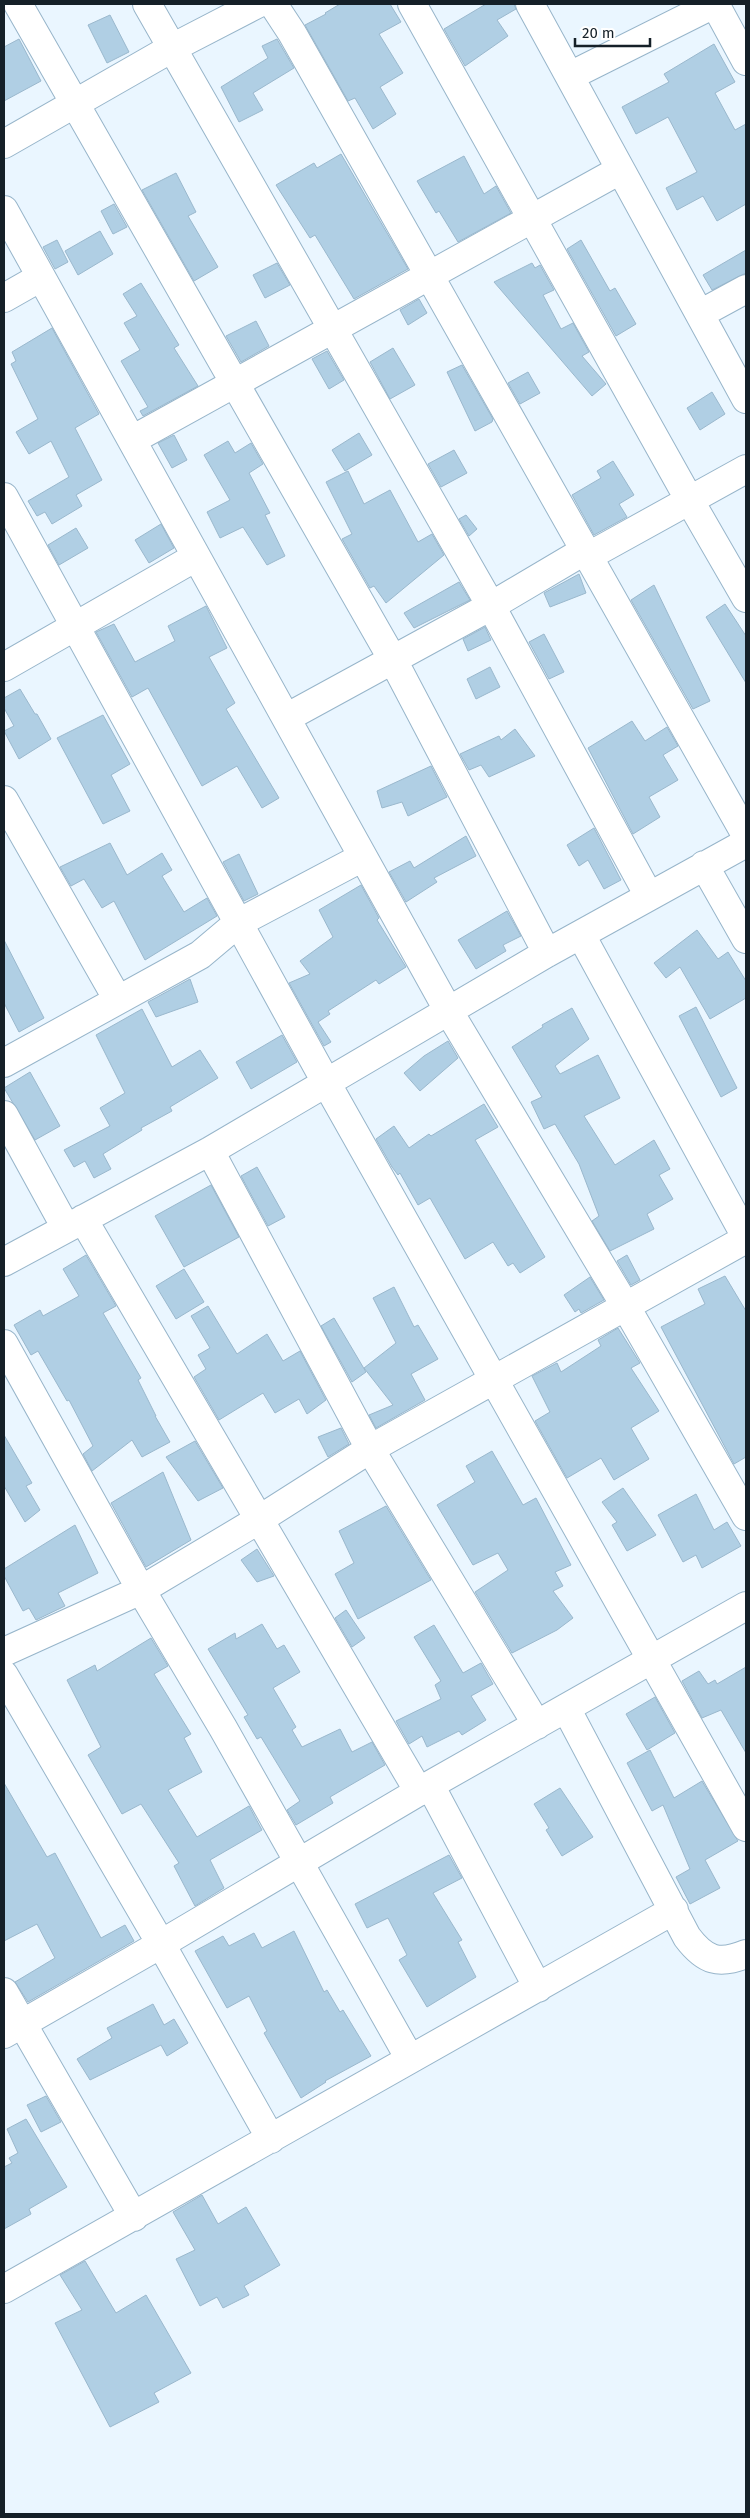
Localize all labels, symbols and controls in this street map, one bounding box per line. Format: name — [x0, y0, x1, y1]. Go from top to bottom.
scale bar — [575, 15, 650, 47]
text: 20 m — [582, 24, 615, 42]

